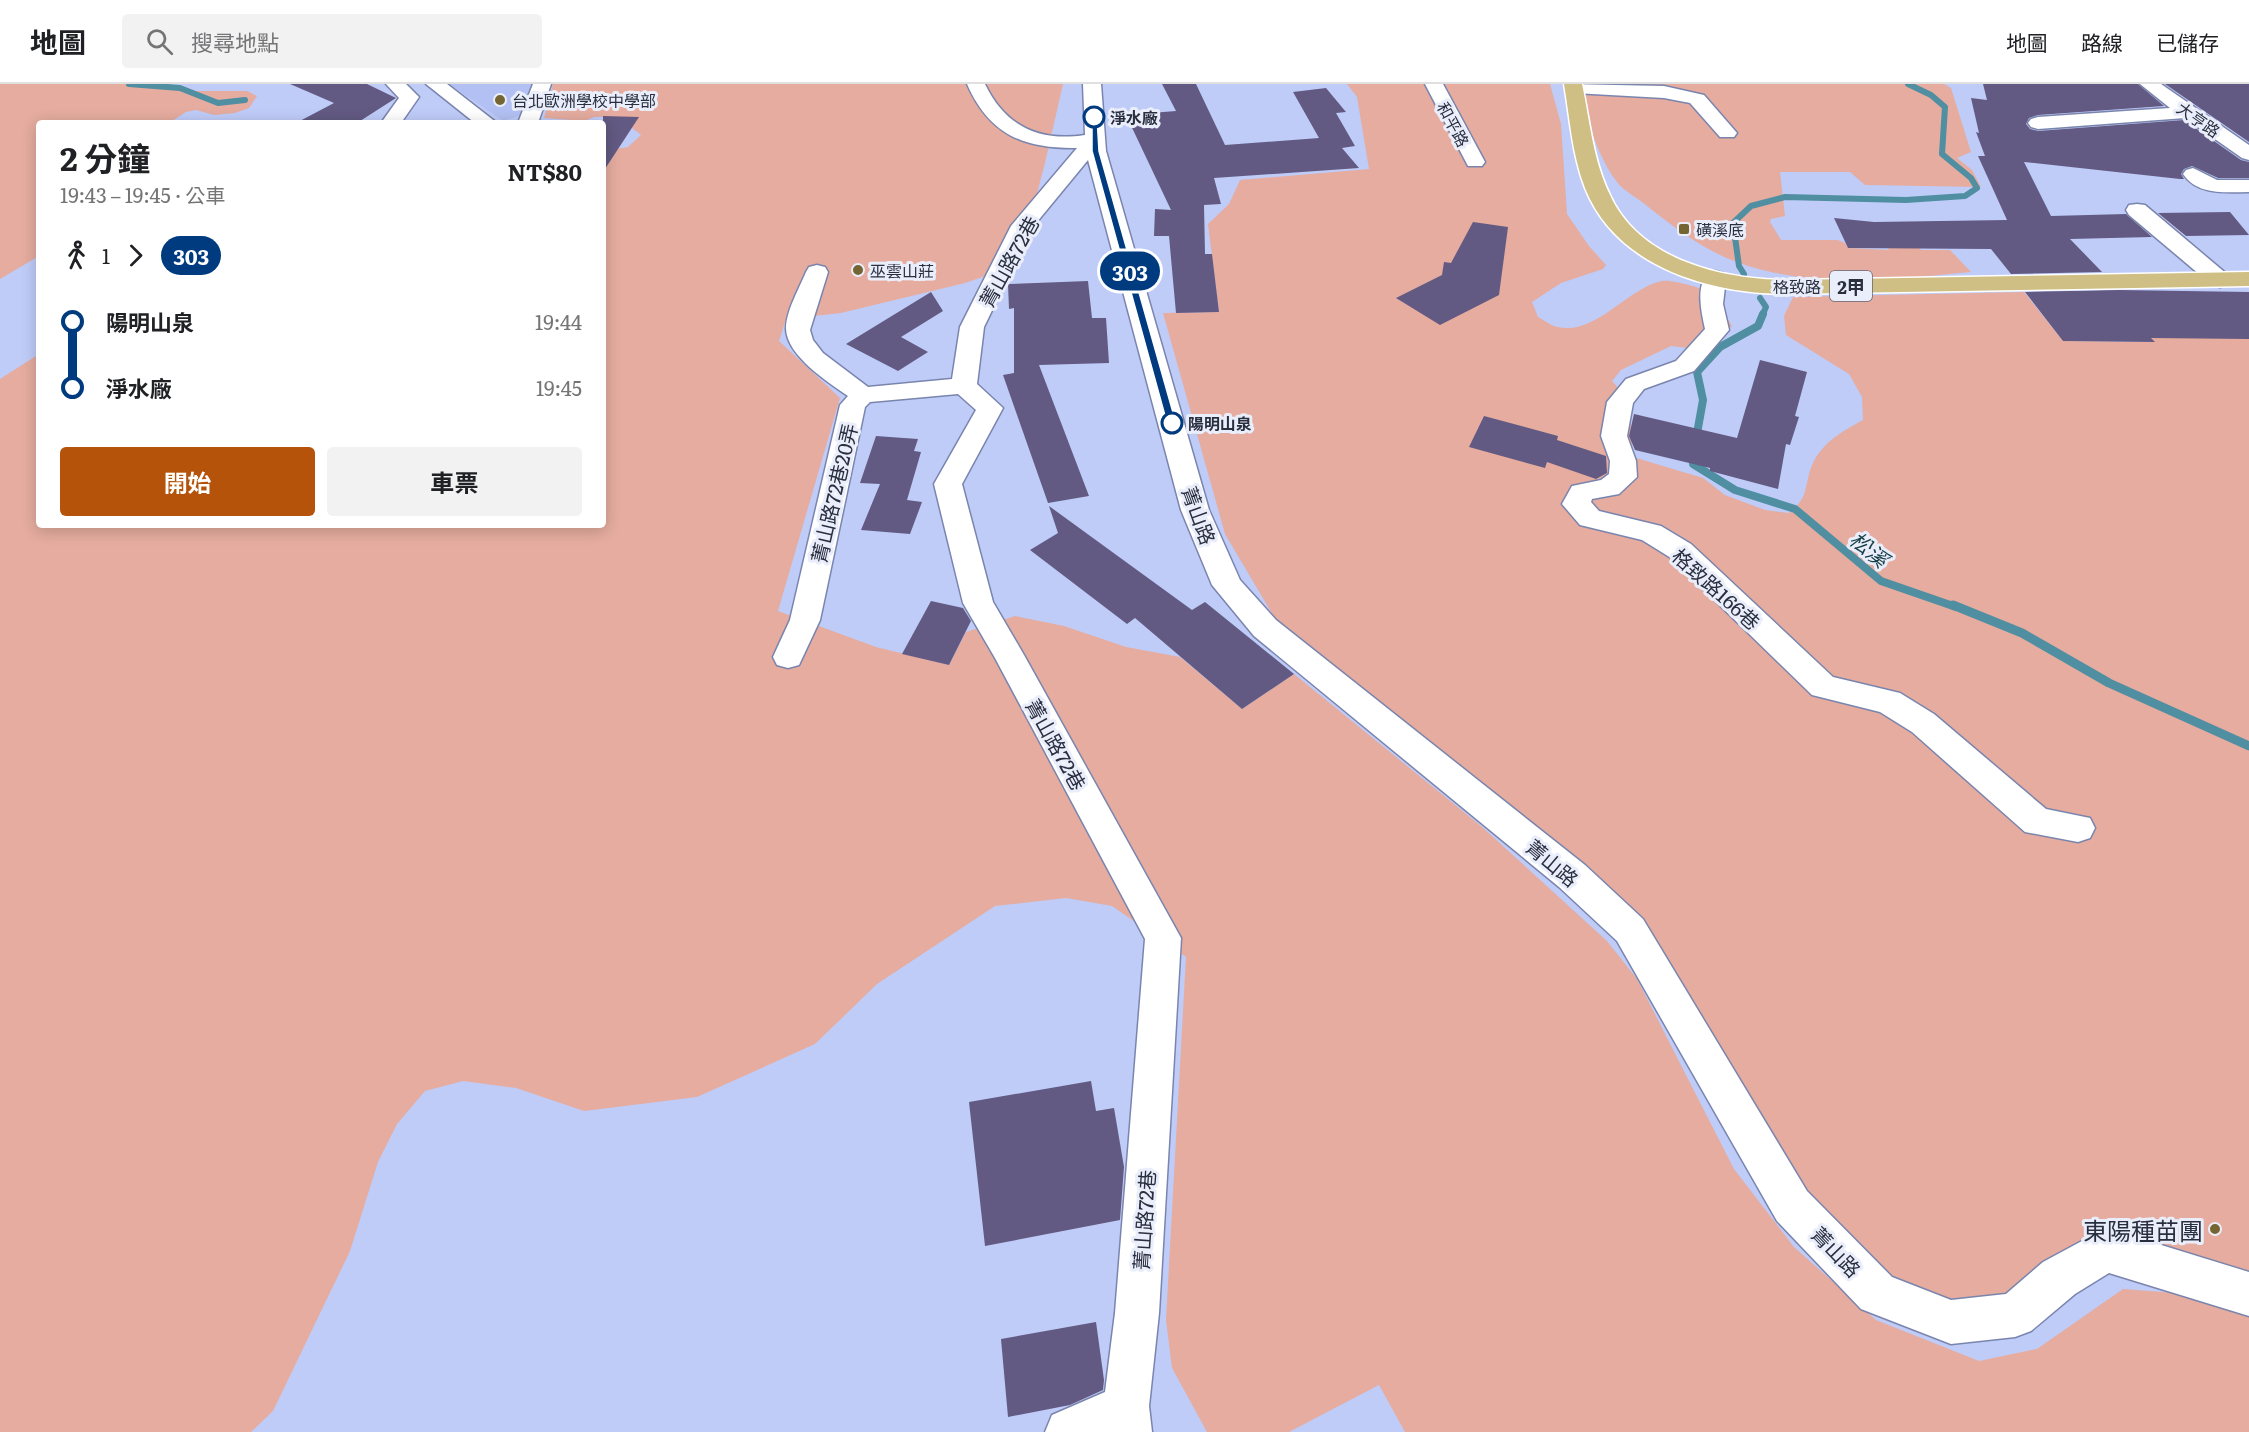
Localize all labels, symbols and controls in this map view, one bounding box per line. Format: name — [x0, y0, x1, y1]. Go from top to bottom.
search box — [122, 14, 542, 68]
text: 地圖 — [30, 20, 86, 62]
icon: search — [143, 25, 176, 58]
text: 搜尋地點 — [191, 25, 279, 58]
text: 地圖 — [2006, 26, 2048, 57]
text: 路線 — [2081, 26, 2123, 57]
text: 已儲存 — [2156, 26, 2219, 57]
place label: 台北歐洲學校中學部 — [512, 88, 656, 112]
marker: 台北歐洲學校中學部 — [493, 93, 507, 107]
street label: 大亨路 — [2172, 95, 2226, 143]
street label: 和平路 — [1432, 97, 1476, 151]
place label: 淨水廠 — [1110, 105, 1158, 129]
marker: 淨水廠 — [1083, 106, 1105, 128]
text: 2 分鐘 — [60, 132, 150, 181]
text: NT$80 — [508, 155, 582, 188]
text: 19:43 – 19:45 · 公車 — [60, 179, 225, 209]
street label: 菁山路72巷 — [971, 210, 1045, 312]
place label: 磺溪底 — [1696, 217, 1744, 241]
marker: 磺溪底 — [1677, 222, 1691, 236]
icon: walk — [60, 239, 93, 272]
icon: forward — [119, 239, 152, 272]
text: 1 — [102, 240, 110, 270]
text: 303 — [173, 240, 209, 271]
line badge: 303 — [1096, 252, 1164, 291]
text: 303 — [1112, 256, 1148, 287]
place label: 巫雲山莊 — [870, 258, 934, 282]
marker: 巫雲山莊 — [851, 263, 865, 277]
road number: 2甲 — [1830, 271, 1872, 301]
street label: 格致路 — [1773, 274, 1821, 298]
text: 陽明山泉 — [106, 305, 194, 338]
text: 19:44 — [535, 306, 582, 336]
text: 淨水廠 — [106, 371, 172, 404]
text: 19:45 — [536, 372, 582, 402]
place label: 陽明山泉 — [1188, 411, 1252, 435]
marker: 陽明山泉 — [1161, 412, 1183, 434]
street label: 菁山路72巷20弄 — [802, 420, 864, 566]
button: 開始 — [60, 447, 315, 516]
button: 車票 — [327, 447, 582, 516]
street label: 菁山路 — [1176, 482, 1224, 548]
water label: 松溪 — [1844, 523, 1898, 575]
street label: 格致路166巷 — [1666, 540, 1768, 636]
street label: 菁山路72巷 — [1020, 693, 1094, 795]
street label: 菁山路 — [1520, 831, 1586, 893]
street label: 菁山路72巷 — [1125, 1169, 1161, 1271]
place label: 東陽種苗團 — [2083, 1212, 2203, 1247]
street label: 菁山路 — [1805, 1219, 1869, 1283]
marker: 東陽種苗團 — [2208, 1222, 2222, 1236]

